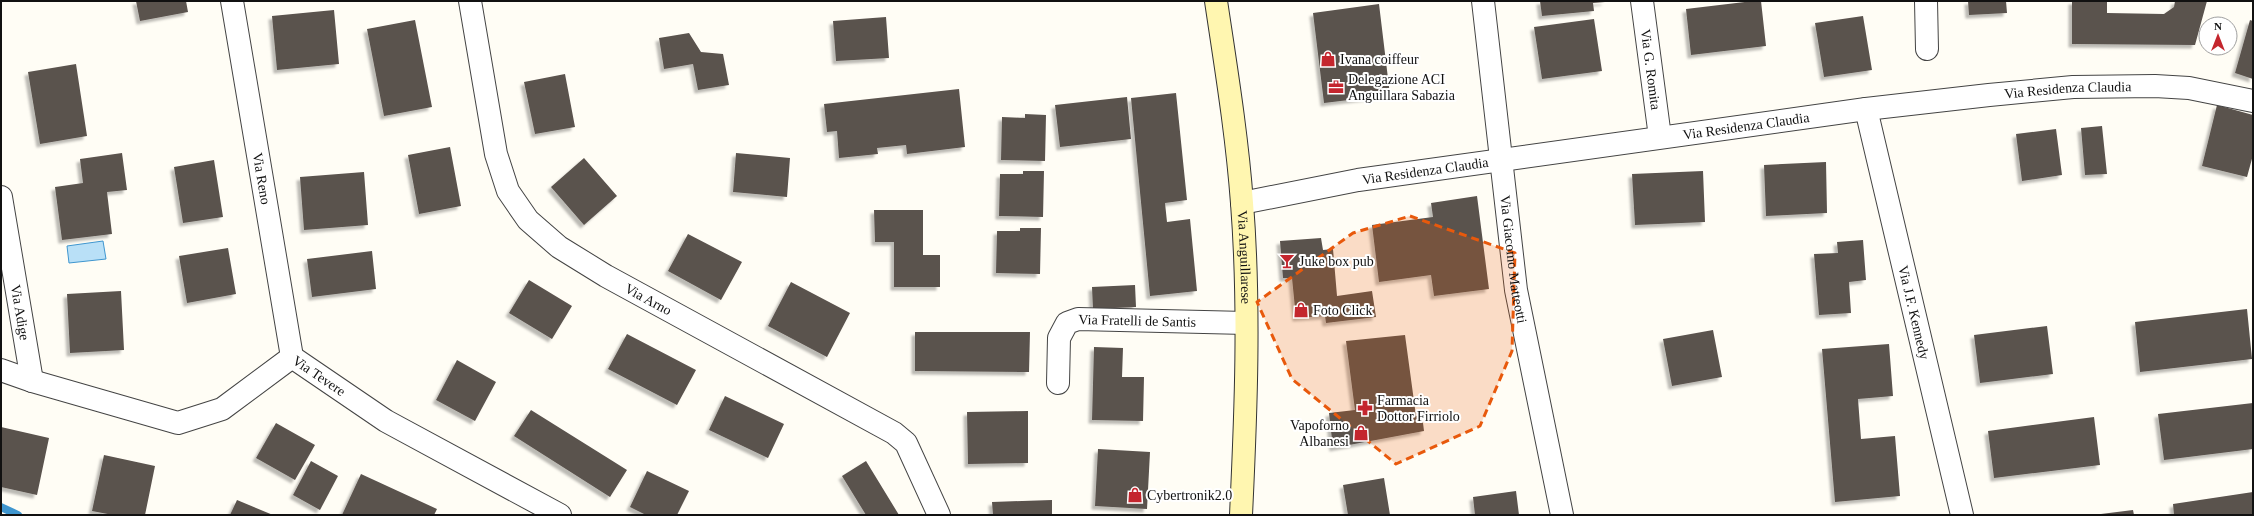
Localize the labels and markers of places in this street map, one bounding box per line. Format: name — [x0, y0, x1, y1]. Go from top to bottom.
shop icon: Ivana coiffeur — [1319, 50, 1337, 68]
place label: Ivana coiffeur — [1340, 52, 1419, 67]
place label: Delegazione ACI Anguillara Sabazia — [1348, 72, 1456, 103]
office icon: Delegazione ACI Anguillara Sabazia — [1327, 78, 1345, 96]
bar icon: Juke box pub — [1278, 252, 1296, 270]
place label: Juke box pub — [1299, 254, 1374, 269]
shop icon: Foto Click — [1292, 301, 1310, 319]
place label: Foto Click — [1313, 303, 1373, 318]
place label: Farmacia Dottor Firriolo — [1377, 393, 1460, 424]
pharmacy icon: Farmacia Dottor Firriolo — [1356, 399, 1374, 417]
place label: Vapoforno Albanesi — [1290, 418, 1349, 449]
shop icon: Vapoforno Albanesi — [1352, 424, 1370, 442]
shop icon: Cybertronik2.0 — [1126, 486, 1144, 504]
place label: Cybertronik2.0 — [1147, 488, 1232, 503]

